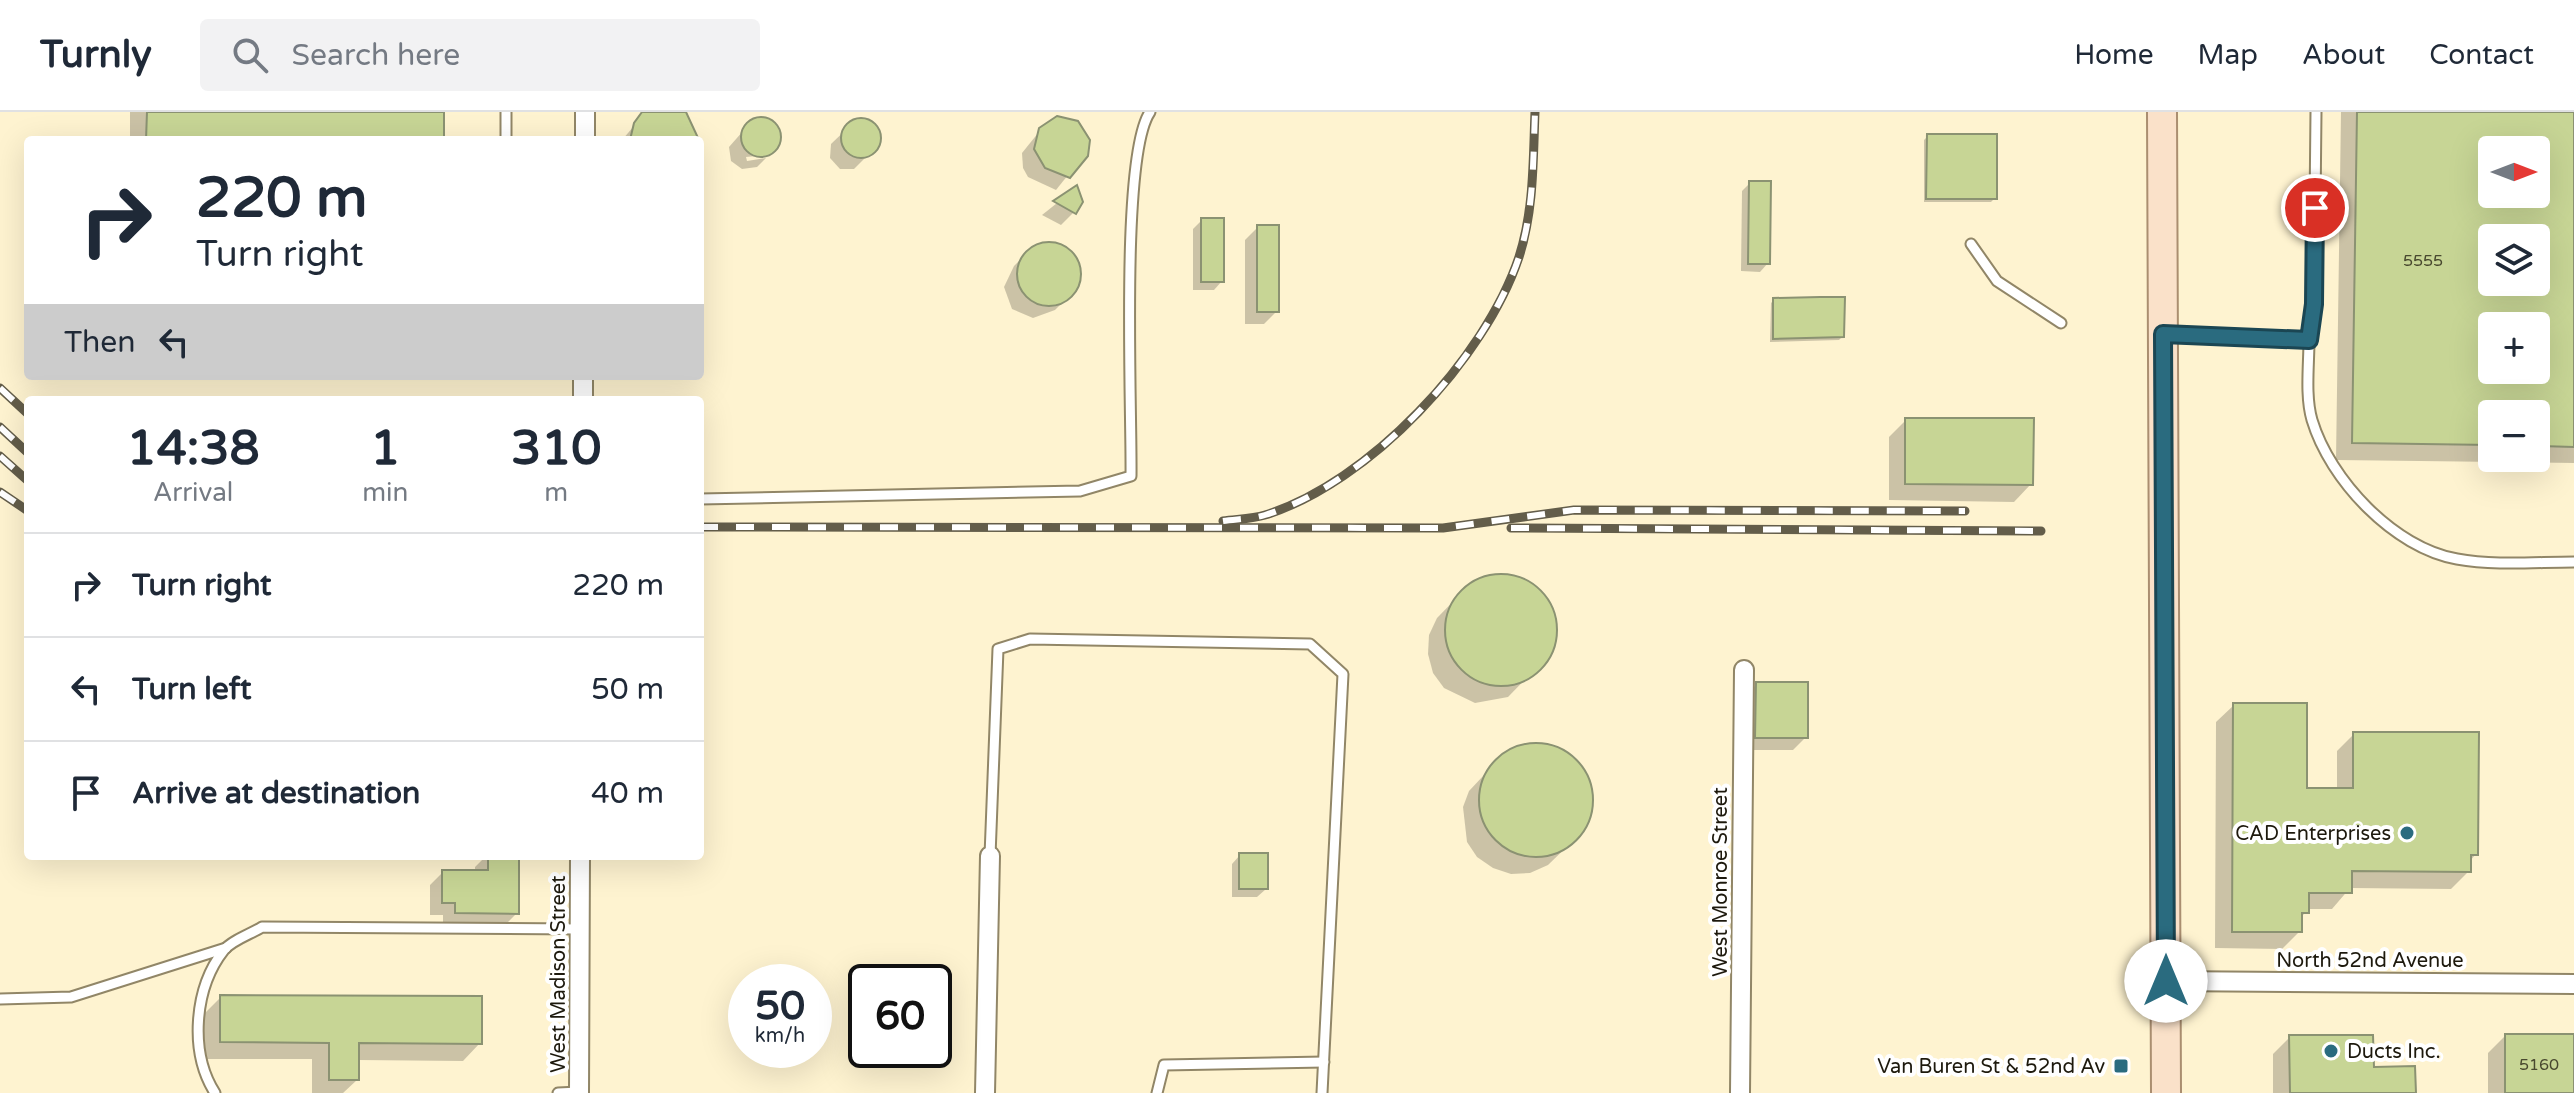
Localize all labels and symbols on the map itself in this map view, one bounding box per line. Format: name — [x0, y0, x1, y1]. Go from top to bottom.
north arrow — [2478, 136, 2550, 208]
pin — [2281, 174, 2349, 242]
house number: 5555 — [2403, 251, 2443, 271]
street label: West Monroe Street — [1709, 787, 1733, 977]
place label: CAD Enterprises — [2235, 822, 2391, 846]
marker: CAD Enterprises — [2398, 824, 2416, 842]
street label: West Madison Street — [547, 875, 571, 1073]
position arrow — [2124, 939, 2208, 1023]
street label: North 52nd Avenue — [2276, 949, 2464, 973]
speed limit sign: 60 — [848, 964, 952, 1068]
place label: Ducts Inc. — [2347, 1040, 2441, 1064]
marker: Ducts Inc. — [2322, 1042, 2340, 1060]
place label: Van Buren St & 52nd Av — [1877, 1055, 2105, 1079]
house number: 5160 — [2519, 1055, 2559, 1075]
marker: Van Buren St & 52nd Av — [2112, 1057, 2130, 1075]

